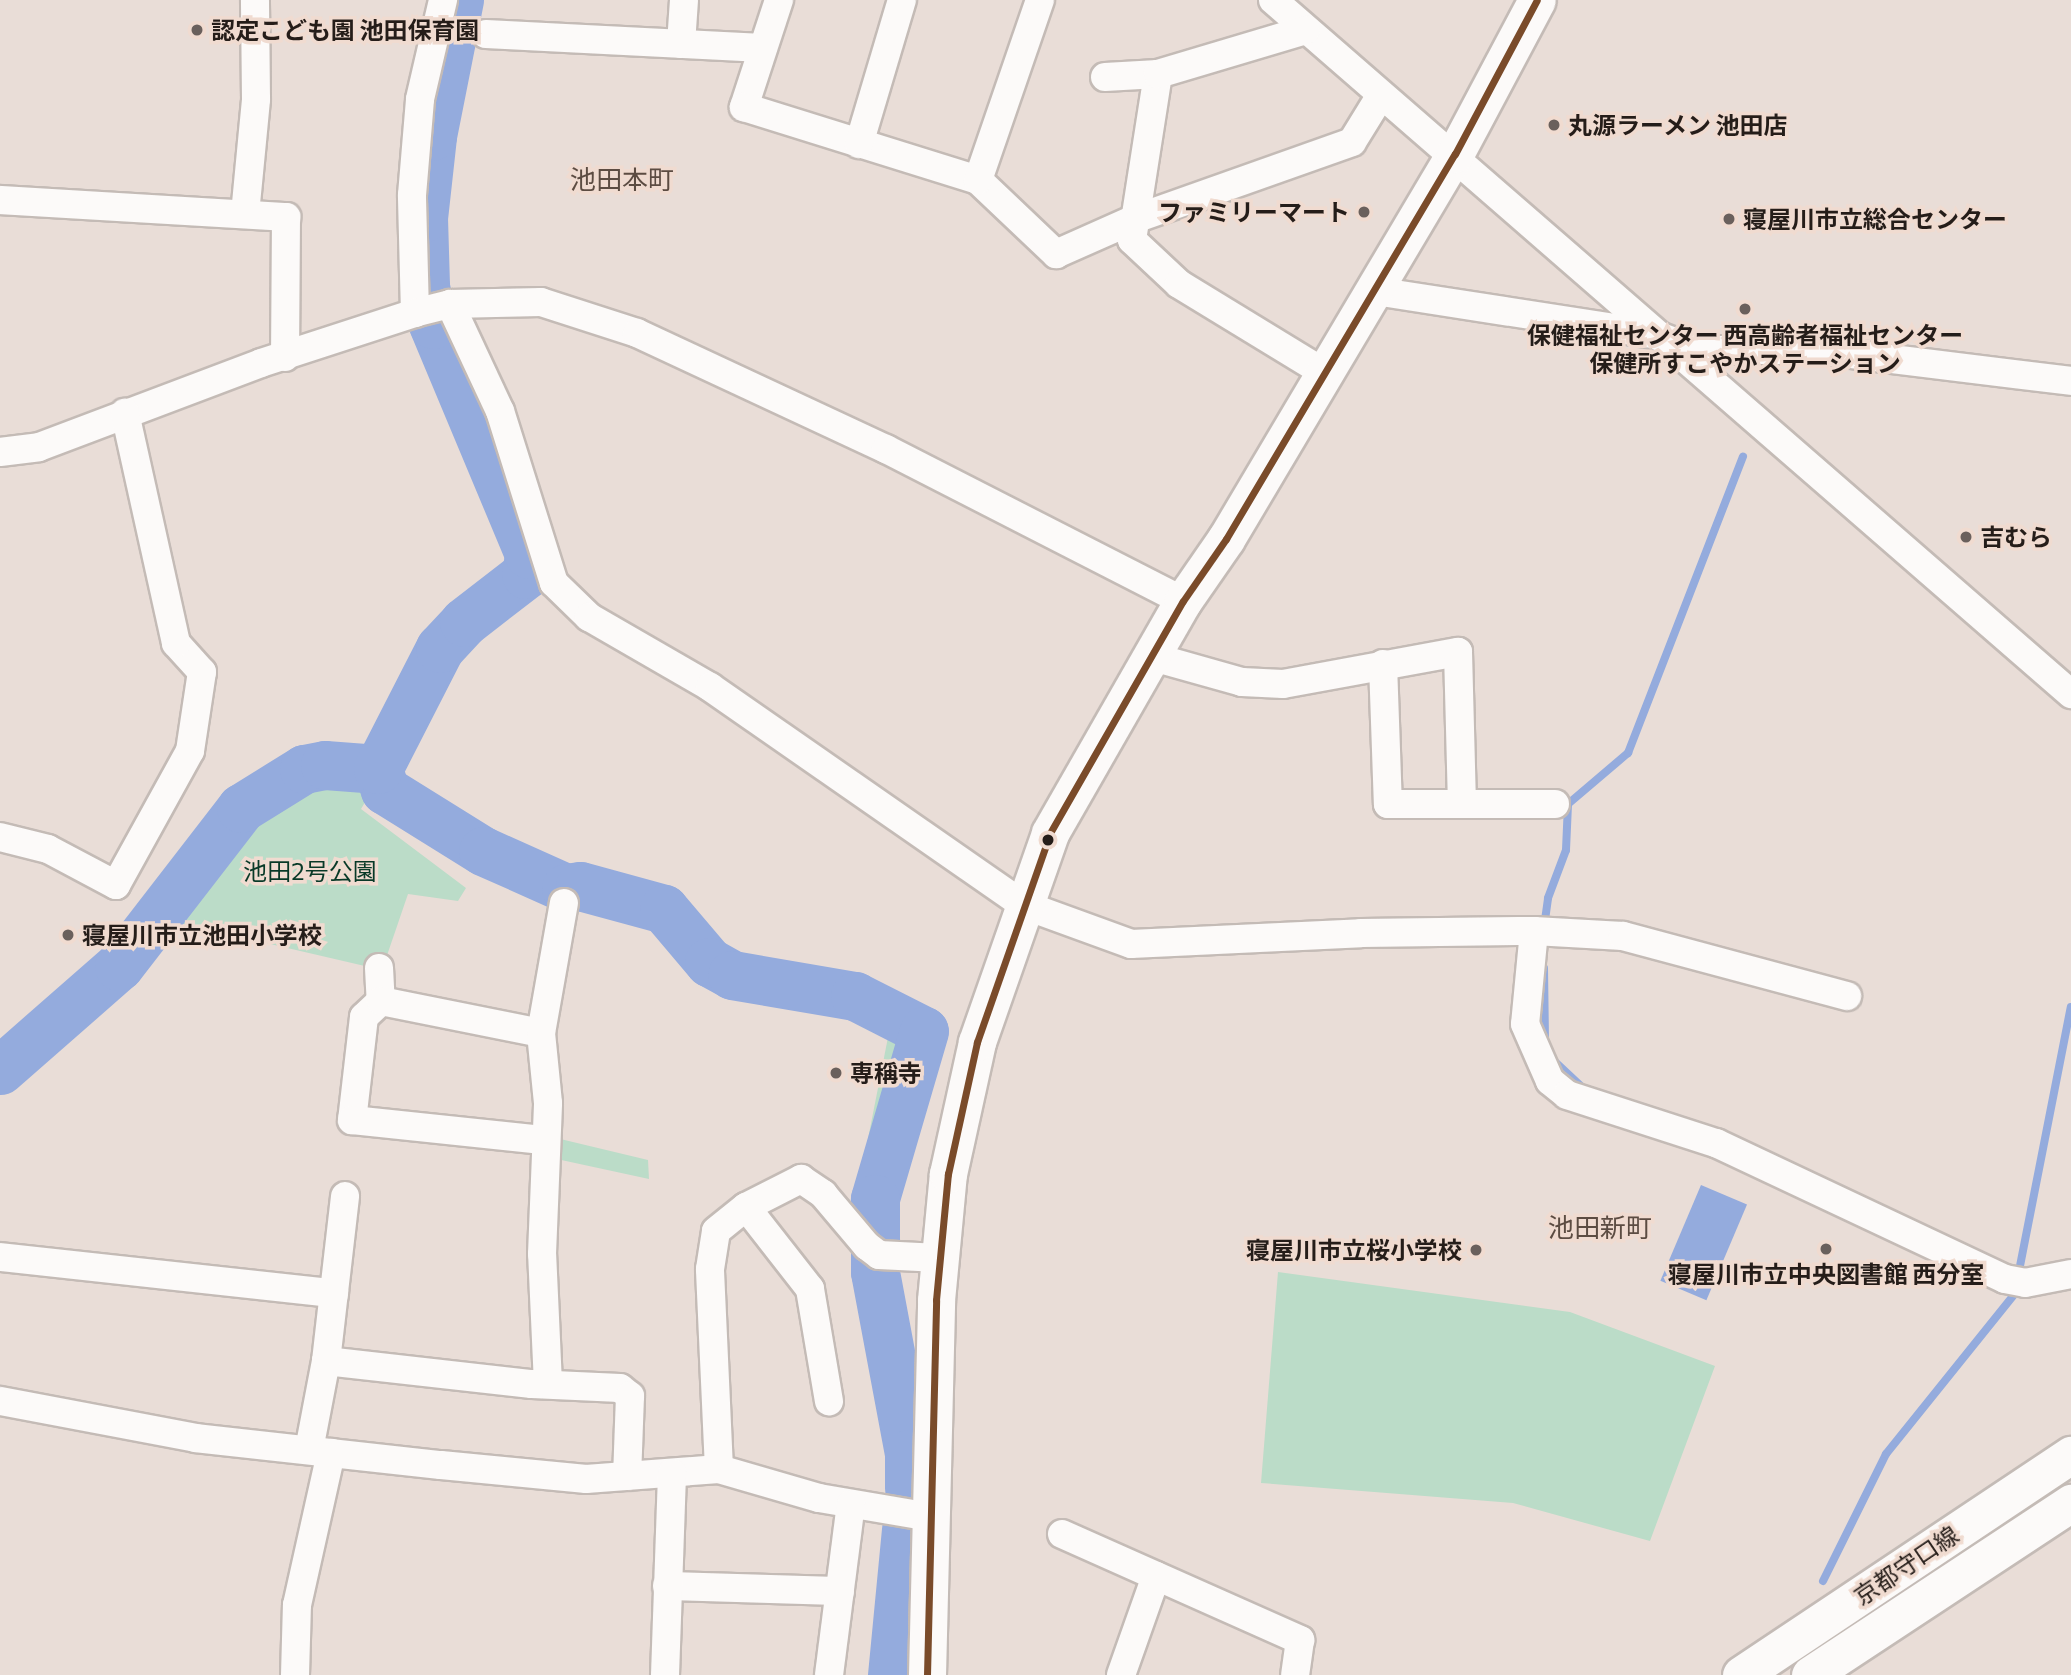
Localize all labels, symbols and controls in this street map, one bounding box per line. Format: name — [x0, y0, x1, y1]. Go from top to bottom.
place label: 認定こども園 池田保育園 — [211, 16, 480, 44]
marker: 認定こども園 池田保育園 — [189, 22, 205, 38]
place label: 丸源ラーメン 池田店 — [1568, 111, 1789, 139]
marker: 丸源ラーメン 池田店 — [1546, 117, 1562, 133]
district label: 池田本町 — [570, 163, 674, 195]
place label: ファミリーマート — [1158, 198, 1350, 226]
marker: ファミリーマート — [1356, 204, 1372, 220]
place label: 寝屋川市立総合センター — [1743, 205, 2007, 233]
marker: 寝屋川市立総合センター — [1721, 211, 1737, 227]
marker: 保健福祉センター 西高齢者福祉センター 保健所すこやかステーション — [1737, 301, 1753, 317]
place label: 保健福祉センター 西高齢者福祉センター 保健所すこやかステーション — [1527, 321, 1963, 377]
place label: 吉むら — [1980, 523, 2052, 551]
marker: 吉むら — [1958, 529, 1974, 545]
unlabelled marker — [1041, 833, 1055, 847]
park label: 池田2号公園 — [243, 857, 377, 885]
place label: 寝屋川市立池田小学校 — [82, 921, 322, 949]
marker: 寝屋川市立池田小学校 — [60, 927, 76, 943]
place label: 専稱寺 — [850, 1059, 922, 1087]
marker: 専稱寺 — [828, 1065, 844, 1081]
district label: 池田新町 — [1548, 1211, 1652, 1243]
place label: 寝屋川市立桜小学校 — [1246, 1236, 1462, 1264]
marker: 寝屋川市立中央図書館 西分室 — [1818, 1241, 1834, 1257]
marker: 寝屋川市立桜小学校 — [1468, 1242, 1484, 1258]
place label: 寝屋川市立中央図書館 西分室 — [1668, 1260, 1984, 1288]
street label: 京都守口線 — [1848, 1520, 1964, 1610]

